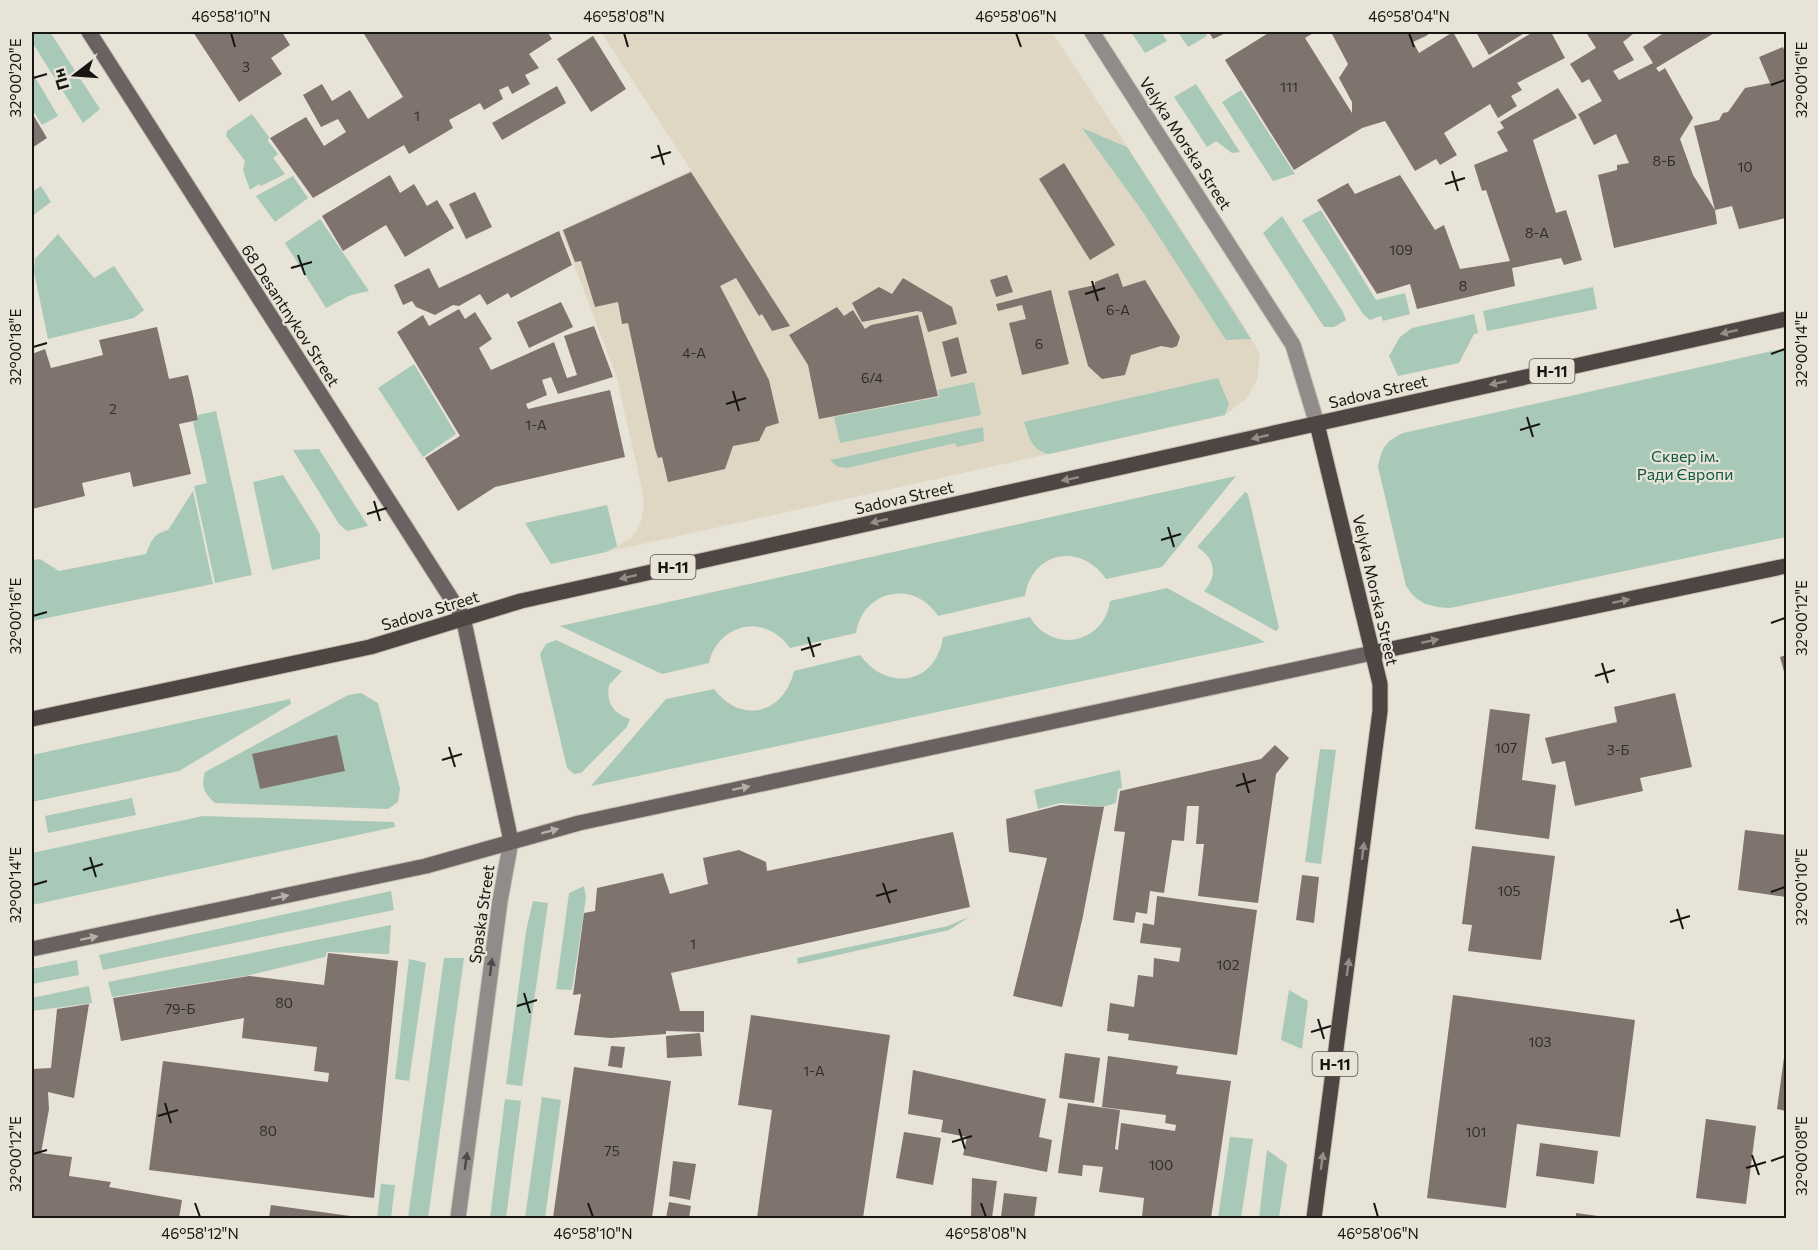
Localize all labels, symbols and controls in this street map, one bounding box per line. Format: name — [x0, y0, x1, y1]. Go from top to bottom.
text: 46°58'10"N — [192, 7, 270, 25]
text: 46°58'08"N — [583, 7, 665, 25]
text: 46°58'06"N — [975, 7, 1057, 25]
text: 46°58'04"N — [1368, 7, 1450, 25]
text: 32°00'20"E — [6, 38, 24, 118]
text: 32°00'16"E — [1792, 42, 1810, 118]
north arrow — [45, 45, 105, 105]
house number: 3 — [242, 58, 250, 75]
text: Пн — [48, 67, 72, 92]
street label: Velyka Morska Street — [1136, 73, 1236, 213]
house number: 111 — [1280, 78, 1298, 95]
house number: 1 — [414, 107, 420, 124]
house number: 8-Б — [1652, 152, 1676, 169]
house number: 10 — [1737, 158, 1753, 175]
house number: 8-А — [1525, 224, 1549, 241]
street label: 68 Desantnykov Street — [238, 240, 344, 390]
house number: 109 — [1389, 241, 1413, 258]
house number: 8 — [1459, 277, 1467, 294]
house number: 6-А — [1106, 301, 1130, 318]
text: 32°00'18"E — [6, 309, 24, 385]
text: 32°00'14"E — [1792, 311, 1810, 387]
one-way arrow — [1720, 327, 1739, 337]
house number: 6 — [1035, 335, 1043, 352]
house number: 4-А — [682, 344, 706, 361]
road number: Н-11 — [1530, 359, 1574, 383]
house number: 6/4 — [861, 369, 883, 386]
street label: Sadova Street — [1327, 370, 1430, 412]
one-way arrow — [1488, 379, 1507, 388]
house number: 2 — [109, 400, 117, 417]
house number: 1-А — [525, 416, 547, 433]
one-way arrow — [1251, 432, 1269, 442]
park label: Сквер ім. Ради Європи — [1637, 446, 1733, 483]
one-way arrow — [1060, 475, 1079, 484]
street label: Sadova Street — [853, 476, 956, 518]
street label: Velyka Morska Street — [1349, 513, 1403, 668]
one-way arrow — [870, 517, 889, 526]
road number: Н-11 — [650, 555, 696, 579]
one-way arrow — [618, 573, 637, 582]
text: 32°00'16"E — [6, 578, 24, 654]
text: 32°00'12"E — [1792, 580, 1810, 656]
street label: Sadova Street — [379, 586, 481, 634]
one-way arrow — [1611, 596, 1630, 605]
one-way arrow — [1421, 636, 1440, 645]
house number: 107 — [1495, 739, 1517, 756]
house number: 3-Б — [1607, 741, 1630, 758]
one-way arrow — [731, 783, 750, 792]
one-way arrow — [541, 825, 560, 835]
one-way arrow — [1359, 842, 1368, 861]
text: 32°00'14"E — [6, 847, 24, 923]
text: 32°00'10"E — [1792, 848, 1810, 926]
street label: Spaska Street — [465, 863, 497, 965]
house number: 105 — [1497, 882, 1521, 899]
one-way arrow — [270, 892, 289, 901]
one-way arrow — [80, 932, 98, 942]
house number: 1 — [690, 935, 696, 952]
house number: 102 — [1217, 956, 1240, 973]
one-way arrow — [487, 958, 496, 977]
one-way arrow — [1344, 958, 1353, 977]
house number: 80 — [275, 994, 293, 1011]
house number: 79-Б — [165, 1000, 195, 1017]
house number: 103 — [1528, 1033, 1552, 1050]
road number: Н-11 — [1312, 1052, 1358, 1076]
house number: 1-А — [803, 1062, 825, 1079]
text: 32°00'12"E — [6, 1116, 24, 1192]
text: 32°00'08"E — [1792, 1116, 1810, 1196]
house number: 80 — [259, 1122, 277, 1139]
house number: 101 — [1465, 1123, 1487, 1140]
house number: 75 — [604, 1142, 620, 1159]
one-way arrow — [462, 1151, 471, 1170]
one-way arrow — [1317, 1151, 1326, 1170]
house number: 100 — [1149, 1156, 1173, 1173]
text: 46°58'12"N — [161, 1224, 239, 1242]
text: 46°58'10"N — [554, 1224, 632, 1242]
text: 46°58'08"N — [945, 1224, 1027, 1242]
text: 46°58'06"N — [1337, 1224, 1419, 1242]

